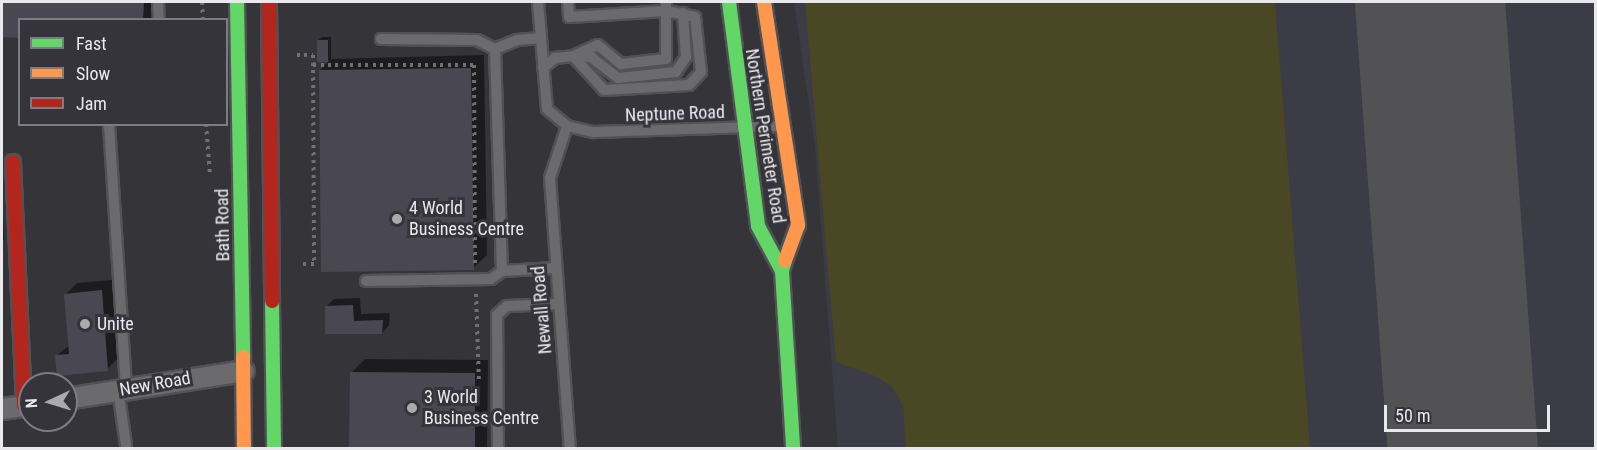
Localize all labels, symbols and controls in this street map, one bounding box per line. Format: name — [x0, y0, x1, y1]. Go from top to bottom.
legend — [18, 18, 228, 126]
text: Fast — [76, 33, 107, 54]
street label: Northern Perimeter Road — [741, 47, 789, 225]
text: Slow — [76, 63, 110, 84]
text: Jam — [76, 93, 107, 114]
street label: Neptune Road — [625, 101, 725, 127]
street label: Bath Road — [212, 188, 234, 262]
place label: 4 World Business Centre — [409, 198, 524, 240]
marker: 4 World Business Centre — [390, 212, 404, 226]
street label: Newall Road — [527, 265, 557, 355]
place label: Unite — [97, 313, 134, 335]
marker: Unite — [78, 317, 92, 331]
street label: New Road — [118, 367, 192, 401]
north arrow — [18, 372, 78, 432]
place label: 3 World Business Centre — [424, 387, 539, 430]
scale bar — [1387, 393, 1554, 431]
text: N — [22, 398, 41, 409]
marker: 3 World Business Centre — [405, 401, 419, 415]
text: 50 m — [1395, 405, 1430, 426]

